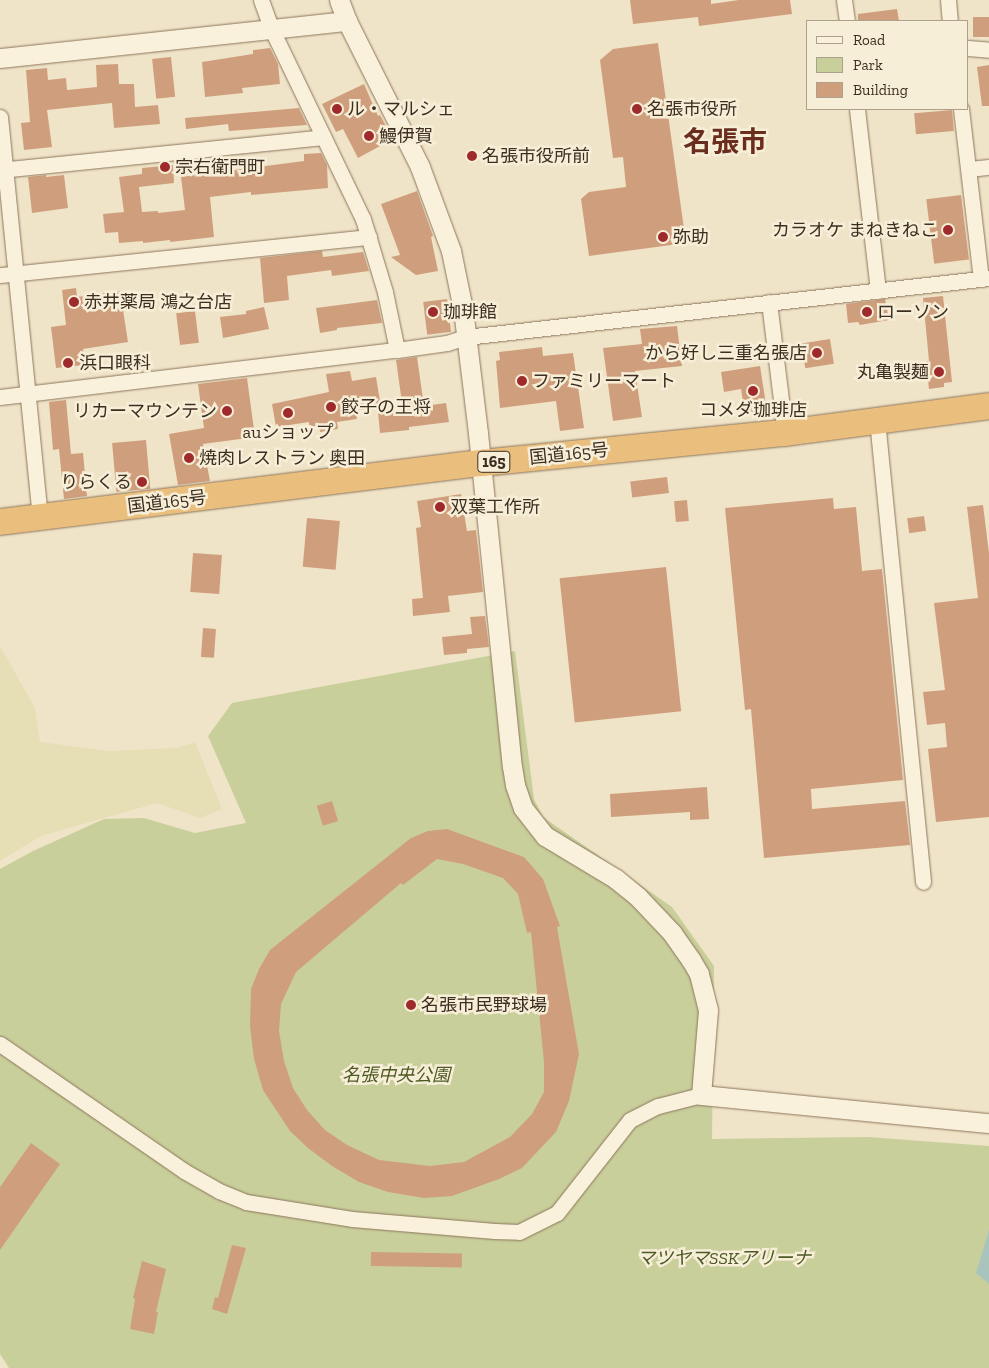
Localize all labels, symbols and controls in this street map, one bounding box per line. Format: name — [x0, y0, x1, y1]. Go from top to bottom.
legend — [806, 20, 969, 110]
text: Road — [853, 31, 885, 49]
text: Park — [853, 56, 883, 74]
text: Building — [853, 81, 908, 99]
place label: ル・マルシェ — [347, 98, 455, 120]
place label: 名張市役所 — [647, 98, 737, 120]
marker: ル・マルシェ — [331, 103, 343, 115]
marker: 名張市役所 — [631, 103, 643, 115]
place label: 鰻伊賀 — [379, 125, 433, 147]
district label: 名張市 — [683, 125, 767, 159]
marker: 鰻伊賀 — [363, 130, 375, 142]
place label: 名張市役所前 — [482, 145, 590, 167]
marker: 名張市役所前 — [466, 150, 478, 162]
place label: 宗右衛門町 — [175, 156, 265, 178]
marker: 宗右衛門町 — [159, 161, 171, 173]
place label: カラオケ まねきねこ — [772, 219, 938, 241]
marker: カラオケ まねきねこ — [942, 224, 954, 236]
place label: 弥助 — [673, 226, 709, 248]
marker: 弥助 — [657, 231, 669, 243]
place label: 赤井薬局 鴻之台店 — [84, 291, 232, 313]
marker: 赤井薬局 鴻之台店 — [68, 296, 80, 308]
place label: 珈琲館 — [443, 301, 497, 323]
place label: ローソン — [877, 301, 949, 323]
marker: 珈琲館 — [427, 306, 439, 318]
marker: ローソン — [861, 306, 873, 318]
place label: から好し三重名張店 — [645, 342, 807, 364]
marker: から好し三重名張店 — [811, 347, 823, 359]
place label: 浜口眼科 — [79, 352, 151, 374]
marker: 浜口眼科 — [61, 356, 75, 370]
place label: 丸亀製麺 — [857, 361, 929, 383]
marker: 丸亀製麺 — [933, 366, 945, 378]
place label: ファミリーマート — [532, 370, 676, 392]
marker: ファミリーマート — [516, 375, 528, 387]
marker: コメダ珈琲店 — [747, 385, 759, 397]
place label: 餃子の王将 — [341, 396, 431, 418]
place label: コメダ珈琲店 — [699, 399, 807, 421]
place label: リカーマウンテン — [73, 400, 217, 422]
marker: 餃子の王将 — [325, 401, 337, 413]
marker: リカーマウンテン — [221, 405, 233, 417]
marker: auショップ — [282, 407, 294, 419]
place label: auショップ — [243, 421, 333, 443]
street label: 国道165号 — [528, 439, 610, 469]
place label: 焼肉レストラン 奥田 — [199, 447, 365, 469]
road number: 165 — [476, 448, 512, 476]
marker: 焼肉レストラン 奥田 — [183, 452, 195, 464]
place label: りらくる — [60, 471, 132, 493]
marker: りらくる — [136, 476, 148, 488]
street label: 国道165号 — [126, 486, 208, 518]
place label: 双葉工作所 — [450, 496, 540, 518]
marker: 双葉工作所 — [434, 501, 446, 513]
place label: 名張市民野球場 — [421, 994, 547, 1016]
marker: 名張市民野球場 — [405, 999, 417, 1011]
park label: 名張中央公園 — [342, 1064, 450, 1086]
park label: マツヤマSSKアリーナ — [637, 1247, 811, 1269]

